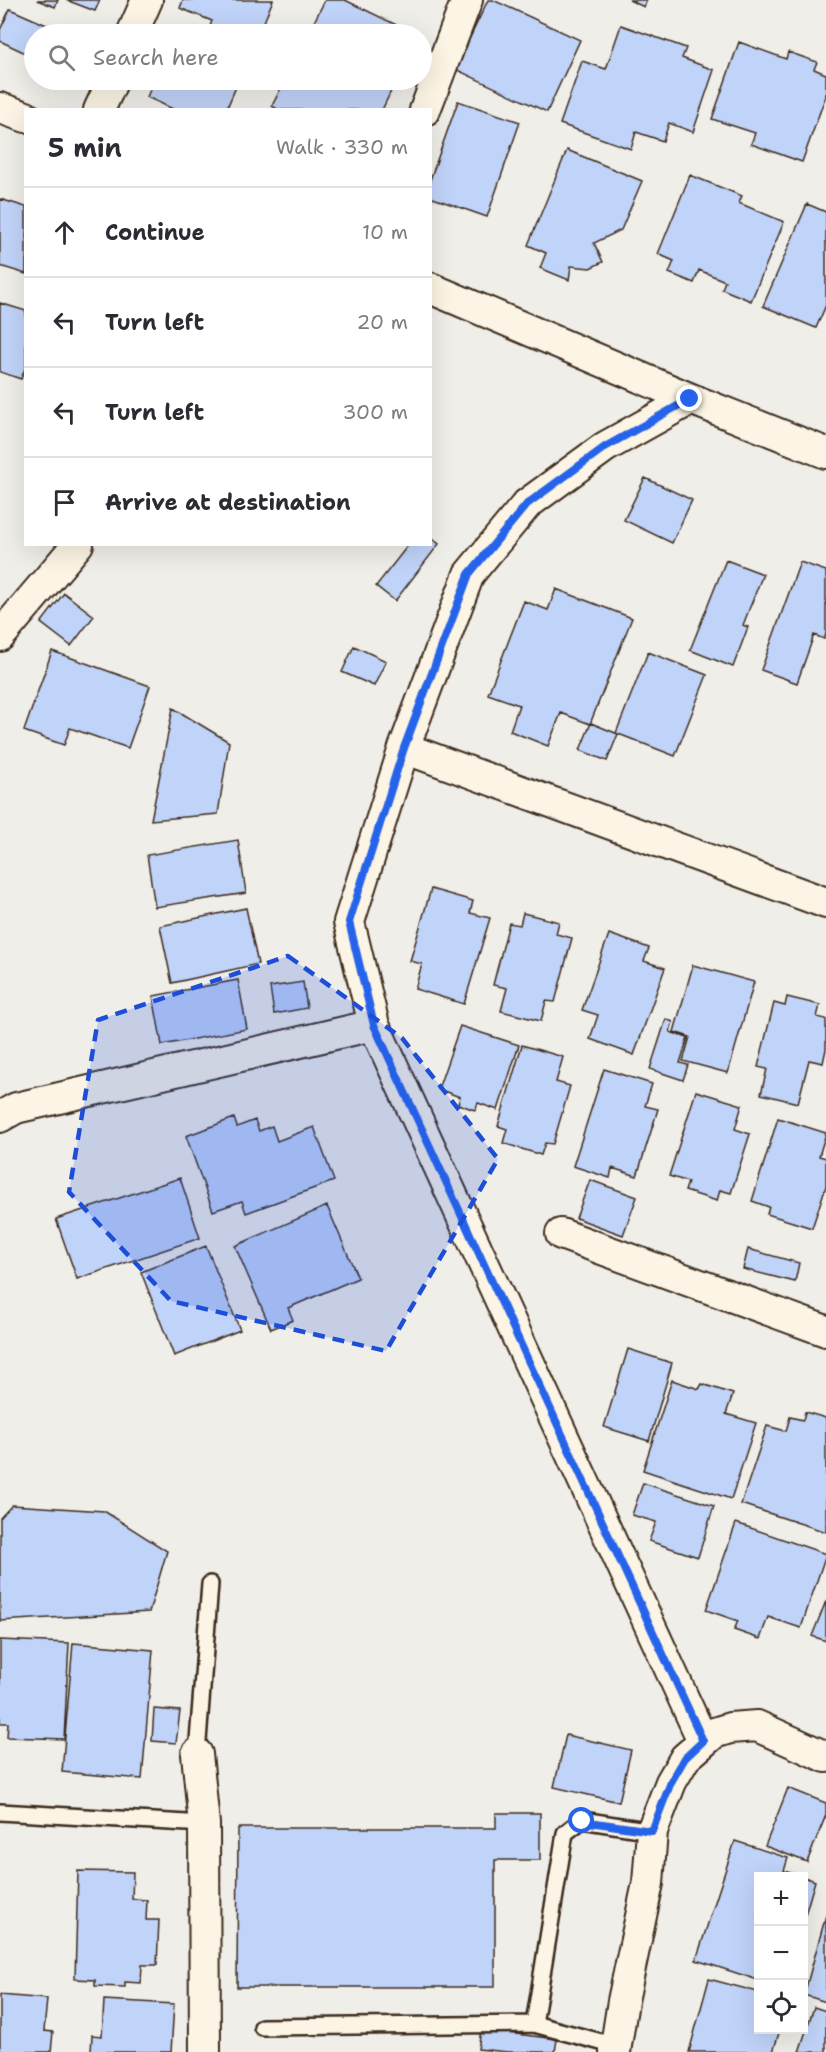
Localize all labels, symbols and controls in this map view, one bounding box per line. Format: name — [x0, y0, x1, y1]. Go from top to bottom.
search box — [24, 24, 432, 90]
icon: search — [45, 41, 78, 74]
text: Search here — [93, 43, 219, 72]
text: 5 min — [48, 130, 122, 165]
text: Walk · 330 m — [276, 134, 408, 160]
icon: ahead — [48, 216, 81, 249]
text: Continue — [105, 218, 205, 247]
text: 10 m — [362, 219, 408, 245]
icon: left — [48, 306, 81, 339]
text: Turn left — [105, 308, 204, 337]
text: 20 m — [357, 309, 408, 335]
route end — [676, 385, 702, 411]
icon: left — [48, 396, 81, 429]
text: Turn left — [105, 398, 204, 427]
text: 300 m — [342, 399, 408, 425]
icon: arrive — [48, 486, 81, 519]
text: Arrive at destination — [105, 488, 351, 517]
route start — [568, 1807, 594, 1833]
map controls — [754, 1872, 808, 2034]
button: + — [754, 1872, 808, 1926]
button: − — [754, 1926, 808, 1980]
button: locate — [754, 1980, 808, 2034]

